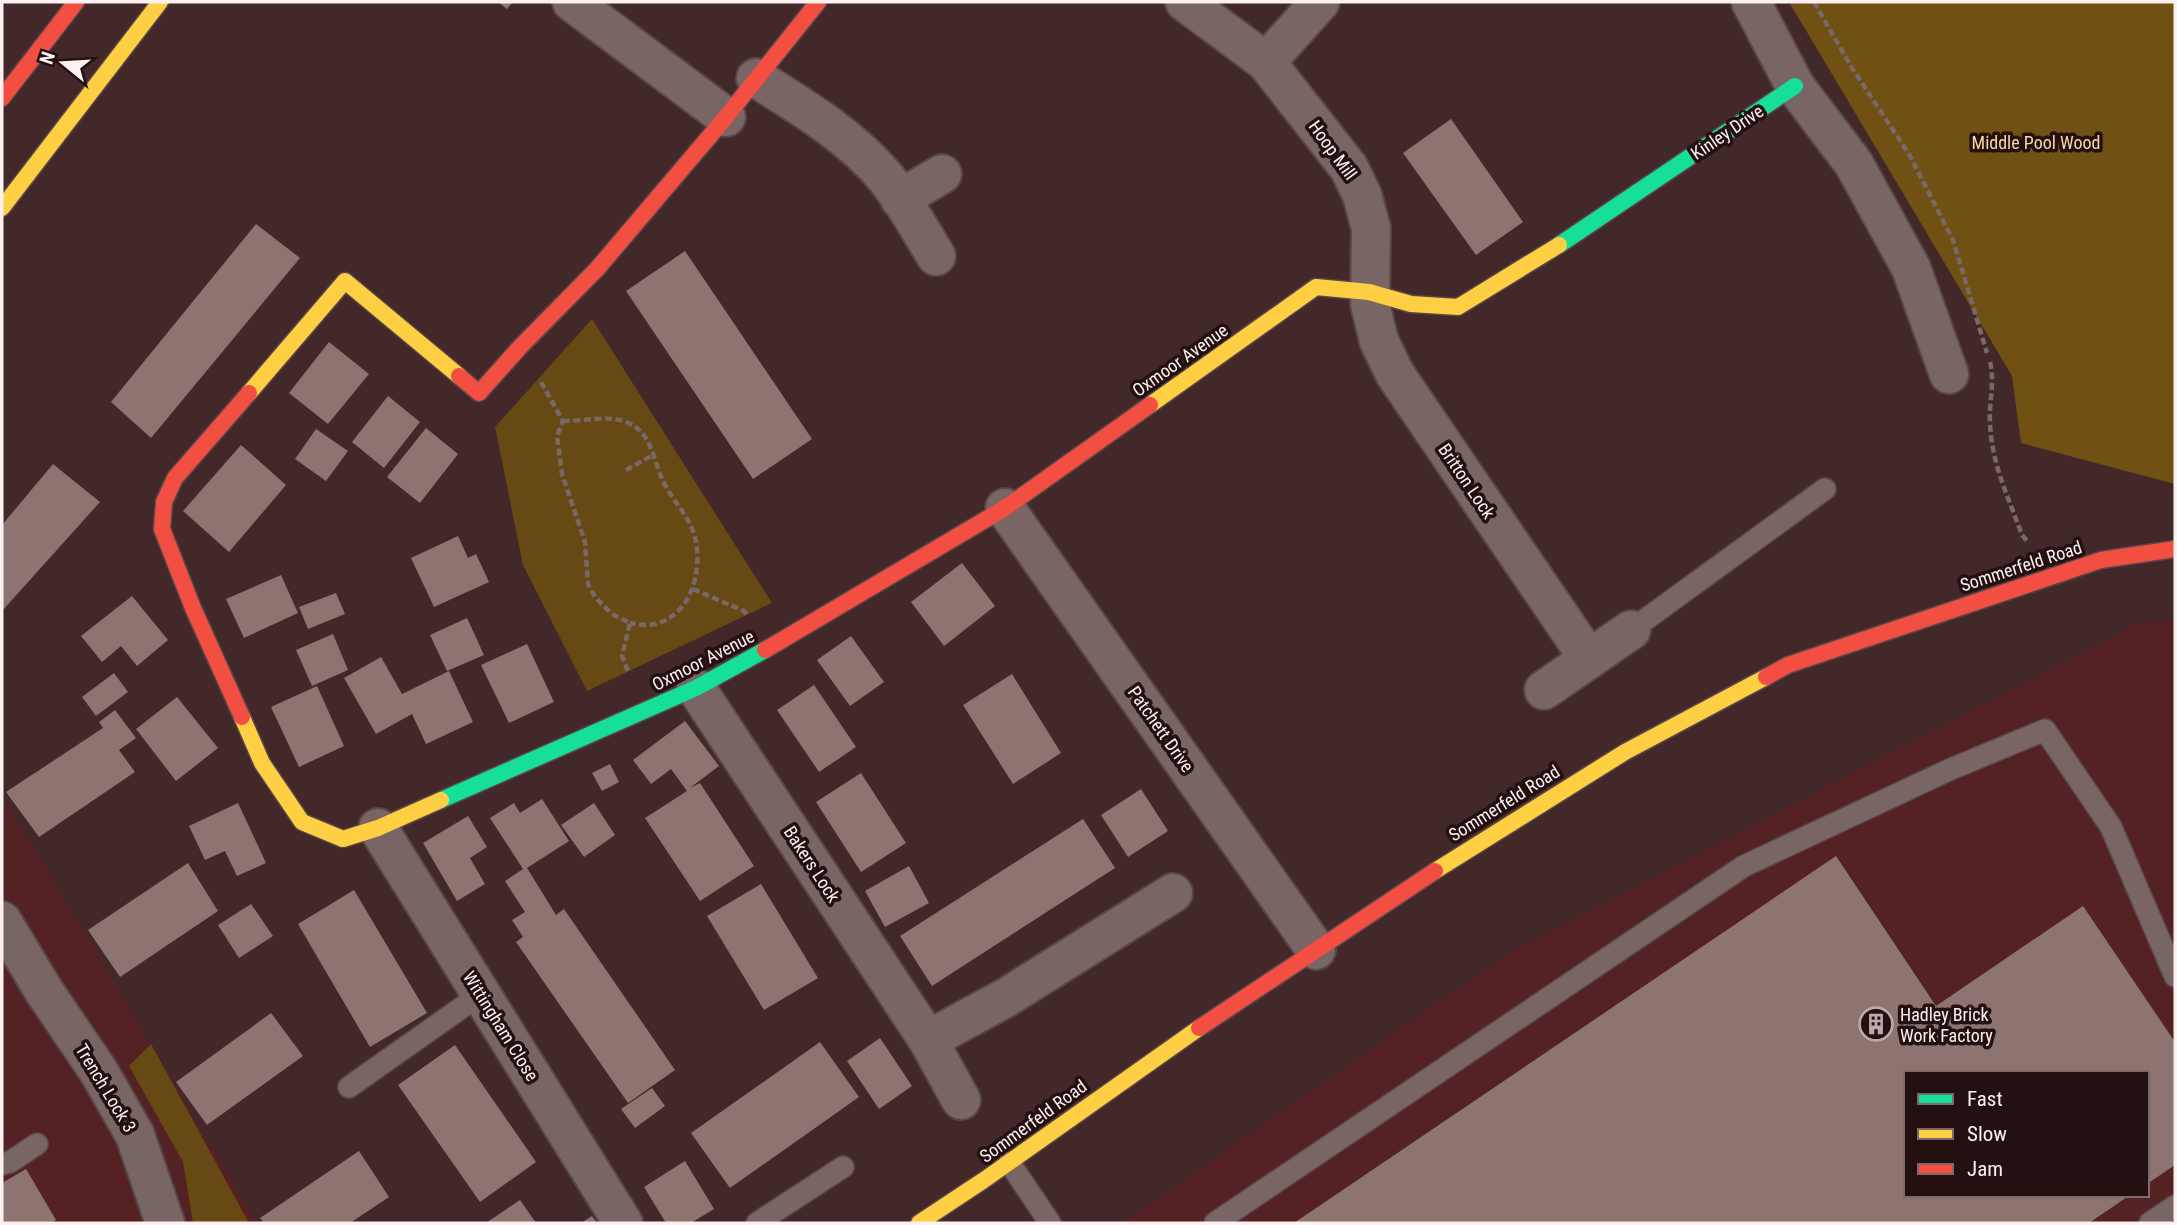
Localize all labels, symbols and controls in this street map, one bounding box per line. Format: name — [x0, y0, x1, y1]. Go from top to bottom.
north arrow — [28, 28, 98, 98]
text: N — [35, 49, 60, 67]
street label: Kinley Drive — [1687, 100, 1767, 164]
street label: Hoop Mill — [1304, 116, 1362, 184]
park label: Middle Pool Wood — [1972, 132, 2100, 153]
street label: Oxmoor Avenue — [1128, 319, 1232, 401]
street label: Britton Lock — [1434, 440, 1500, 522]
street label: Sommerfeld Road — [1957, 536, 2085, 596]
street label: Oxmoor Avenue — [648, 625, 758, 695]
street label: Patchett Drive — [1124, 682, 1198, 776]
street label: Sommerfeld Road — [1445, 760, 1563, 846]
street label: Bakers Lock — [780, 822, 844, 906]
street label: Wittingham Close — [459, 967, 543, 1085]
place label: Hadley Brick Work Factory — [1900, 1004, 1993, 1046]
building icon: Hadley Brick Work Factory — [1857, 1005, 1895, 1043]
street label: Trench Lock 3 — [71, 1040, 141, 1136]
legend — [1904, 1071, 2149, 1197]
street label: Sommerfeld Road — [976, 1075, 1090, 1167]
text: Fast — [1967, 1087, 2003, 1111]
text: Slow — [1967, 1122, 2007, 1146]
text: Jam — [1967, 1157, 2003, 1181]

